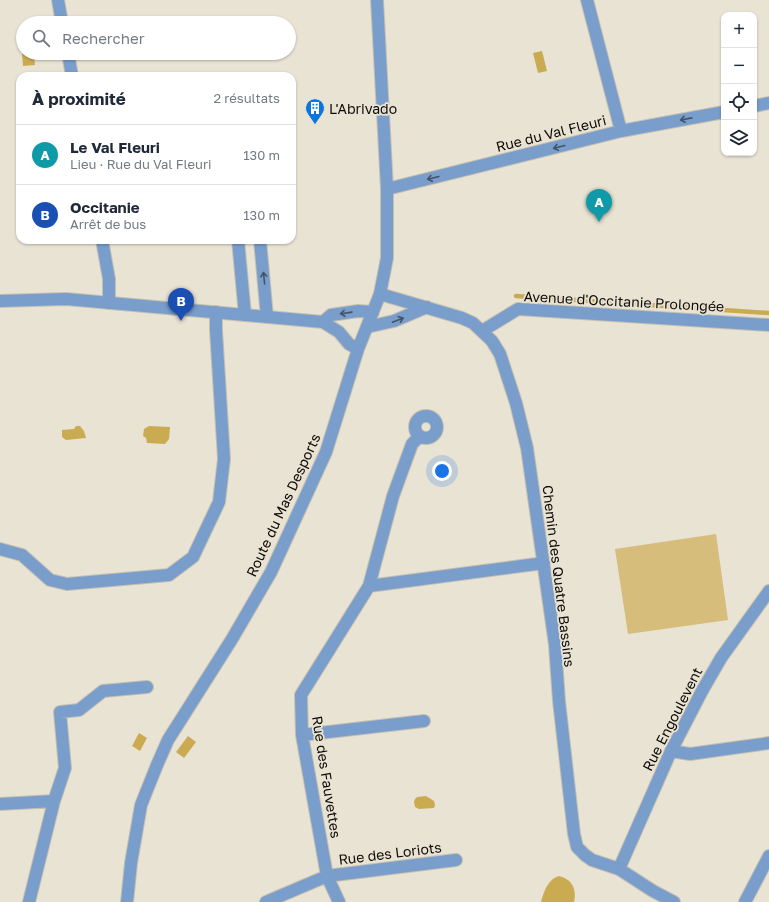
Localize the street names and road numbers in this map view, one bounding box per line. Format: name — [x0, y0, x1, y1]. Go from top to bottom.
street label: Rue du Val Fleuri — [494, 111, 608, 155]
street label: Avenue d'Occitanie Prolongée — [523, 287, 725, 315]
street label: Route du Mas Desports — [242, 431, 324, 579]
street label: Chemin des Quatre Bassins — [539, 484, 579, 668]
street label: Rue Engoulevent — [639, 664, 705, 774]
street label: Rue des Fauvettes — [309, 715, 345, 839]
street label: Rue des Loriots — [337, 838, 443, 868]

